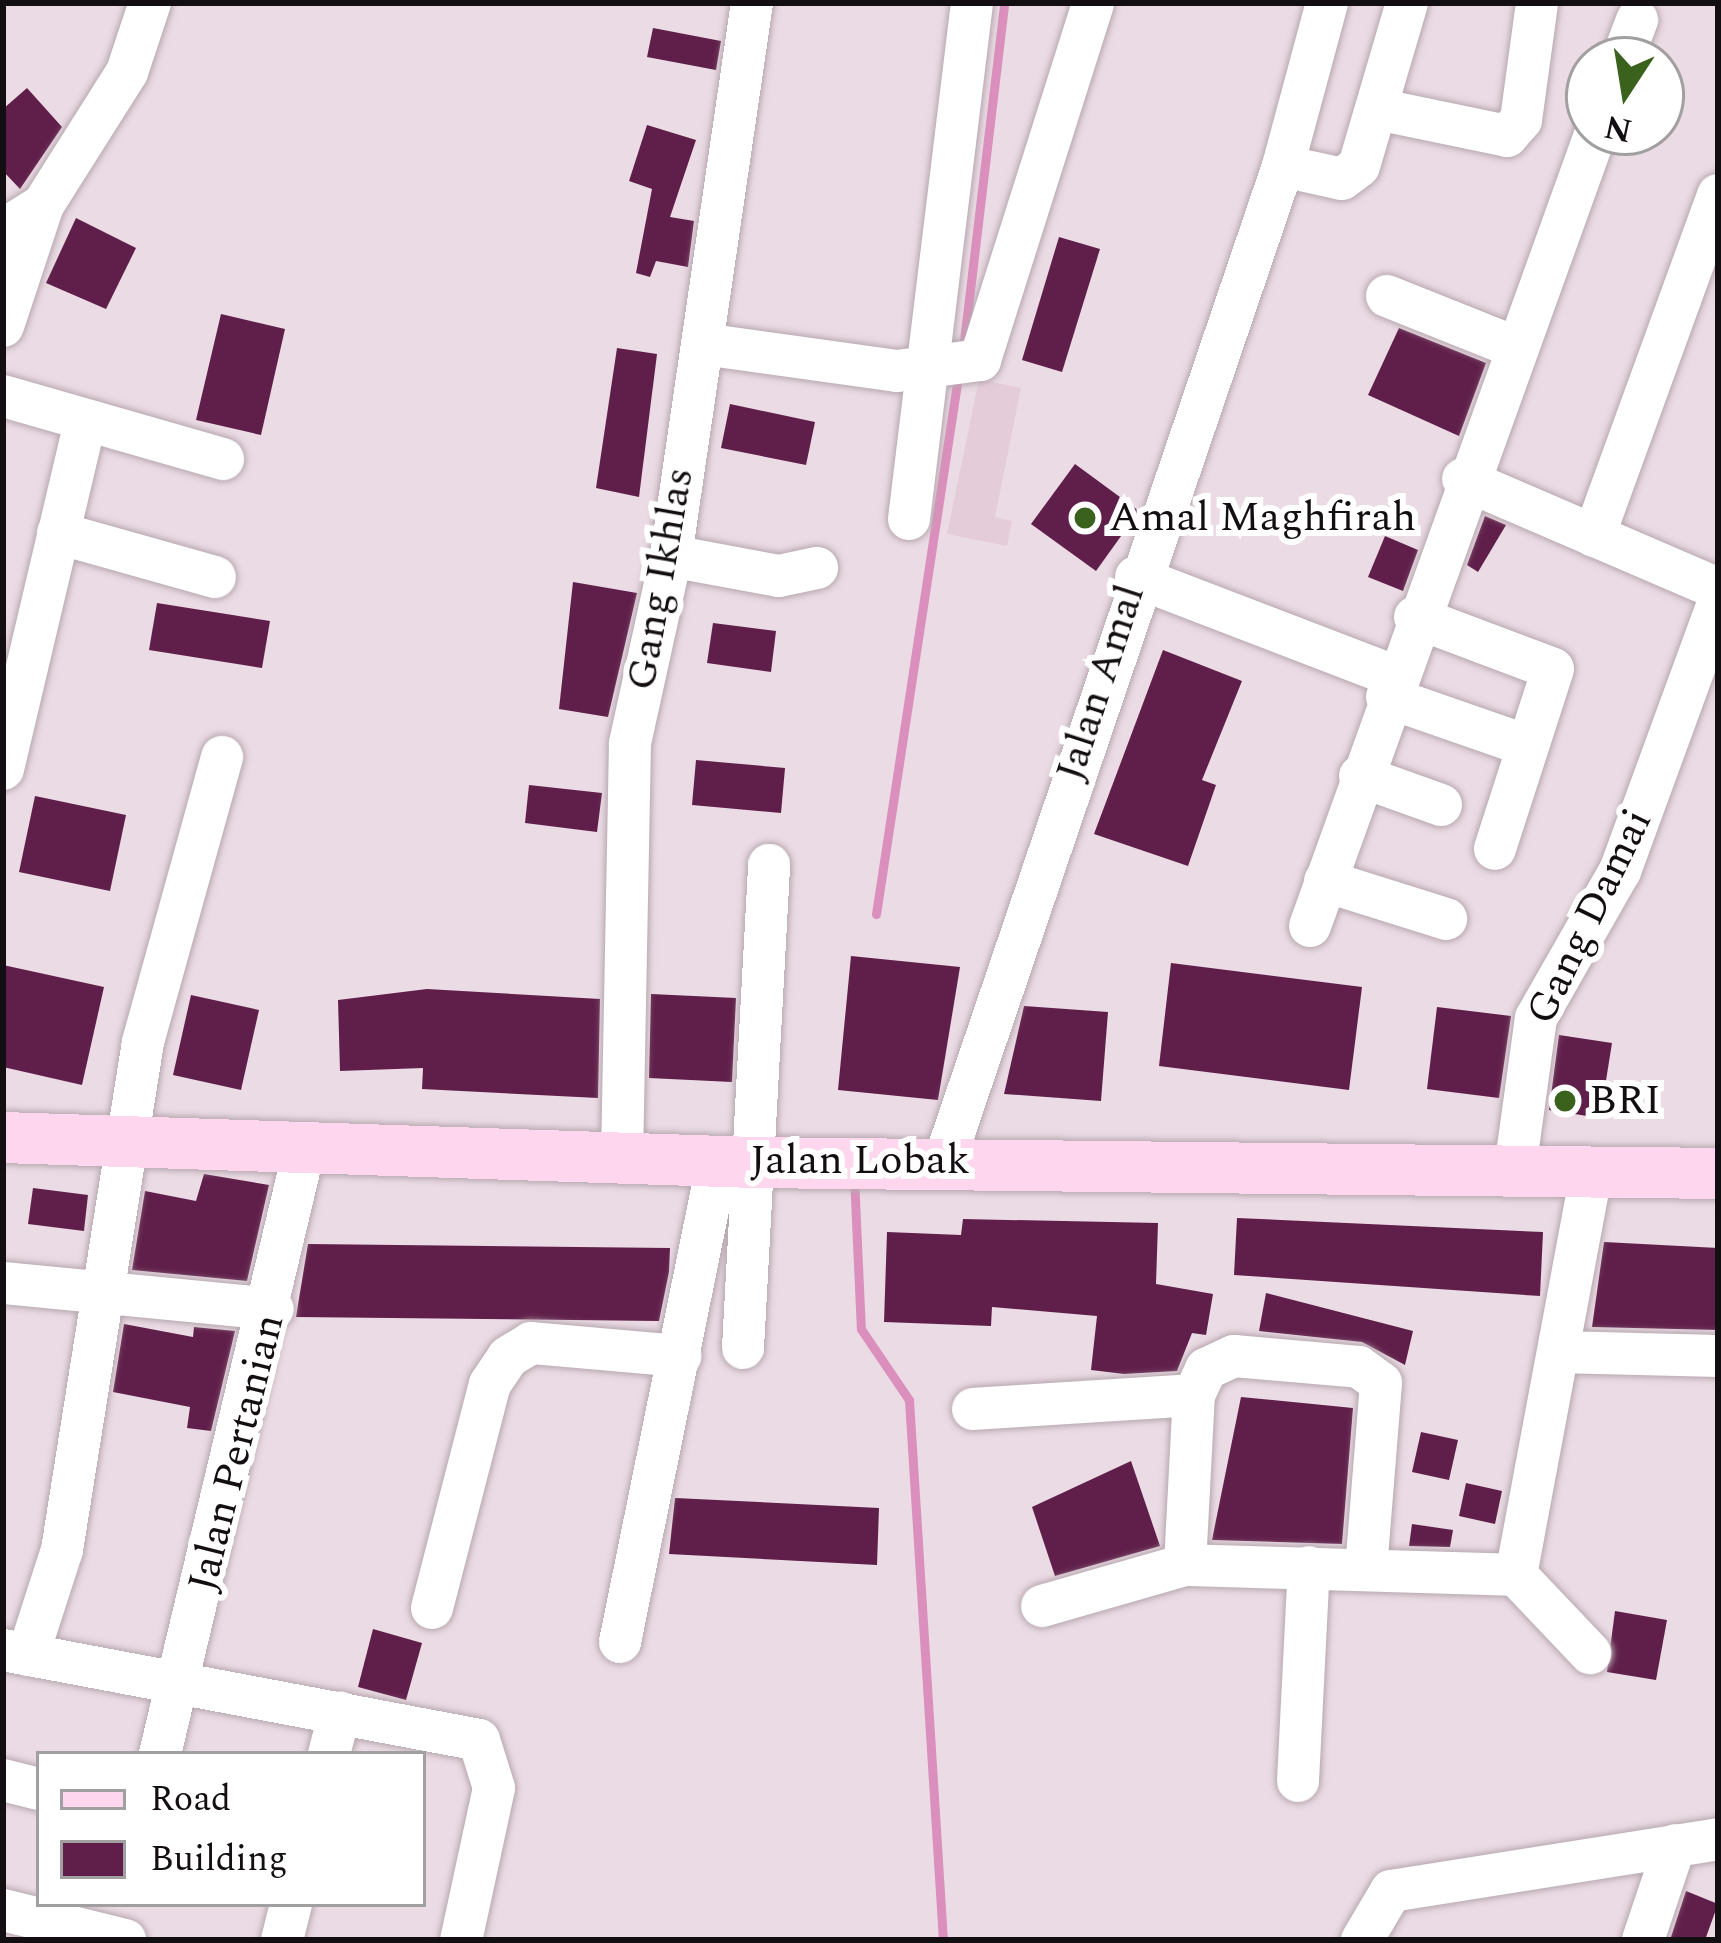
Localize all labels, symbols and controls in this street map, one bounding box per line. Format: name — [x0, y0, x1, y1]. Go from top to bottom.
north arrow — [1565, 36, 1685, 156]
text: N — [1600, 101, 1637, 156]
street label: Gang Ikhlas — [617, 464, 705, 694]
place label: Amal Maghfirah — [1109, 493, 1416, 543]
marker: Amal Maghfirah — [1072, 505, 1098, 531]
street label: Jalan Amal — [1046, 579, 1156, 787]
street label: Gang Damai — [1516, 801, 1664, 1033]
place label: BRI — [1589, 1076, 1661, 1126]
marker: BRI — [1552, 1088, 1578, 1114]
street label: Jalan Lobak — [750, 1136, 970, 1186]
street label: Jalan Pertanian — [178, 1309, 296, 1597]
legend — [36, 1751, 426, 1907]
text: Road — [150, 1772, 231, 1827]
text: Building — [150, 1832, 288, 1887]

